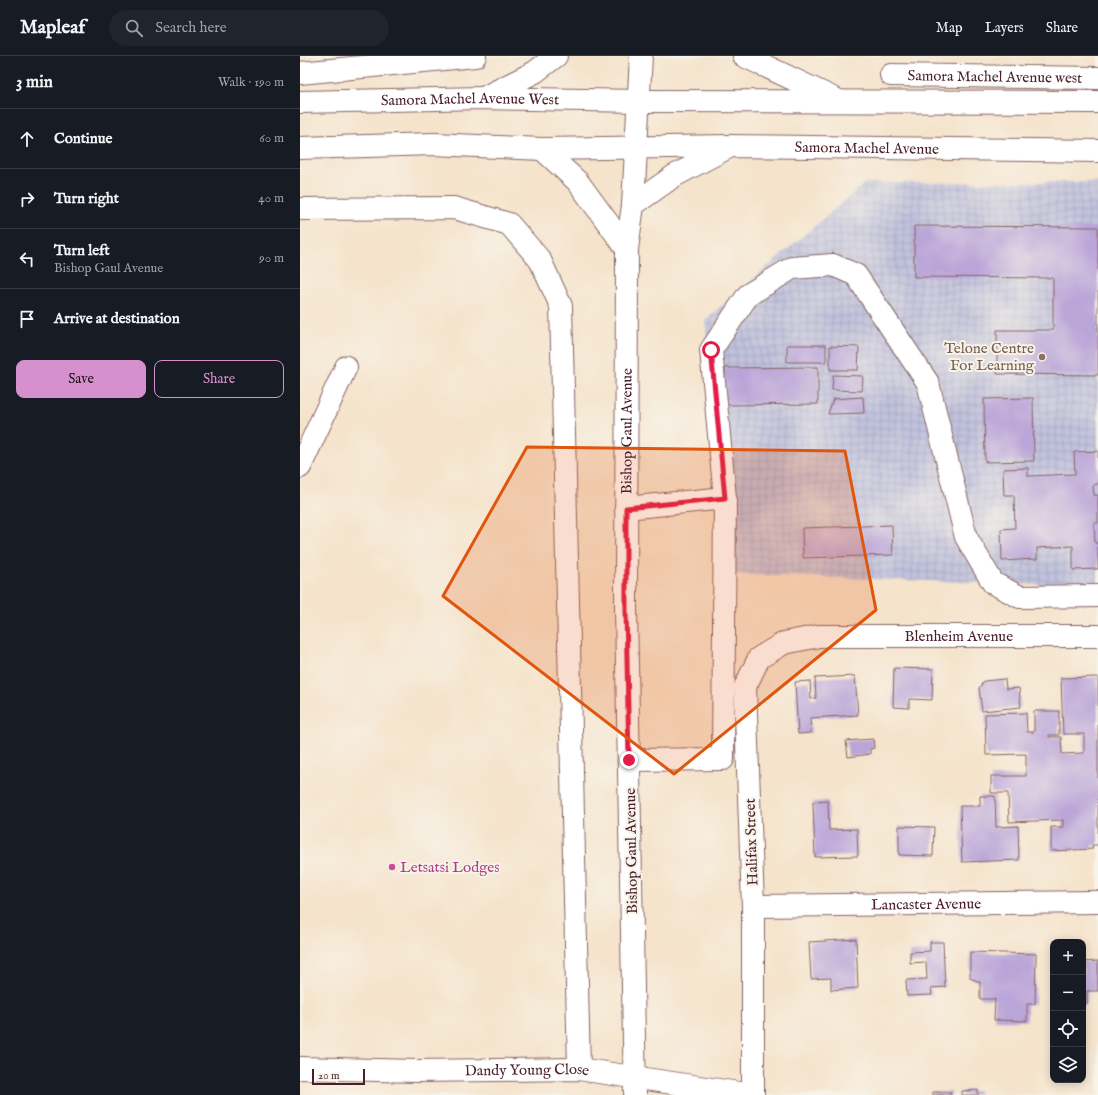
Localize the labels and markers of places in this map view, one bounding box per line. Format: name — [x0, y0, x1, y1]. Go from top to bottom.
place label: Telone Centre For Learning — [944, 339, 1035, 375]
marker: Telone Centre For Learning — [1037, 352, 1047, 362]
place label: Letsatsi Lodges — [400, 858, 499, 877]
marker: Letsatsi Lodges — [387, 862, 397, 872]

